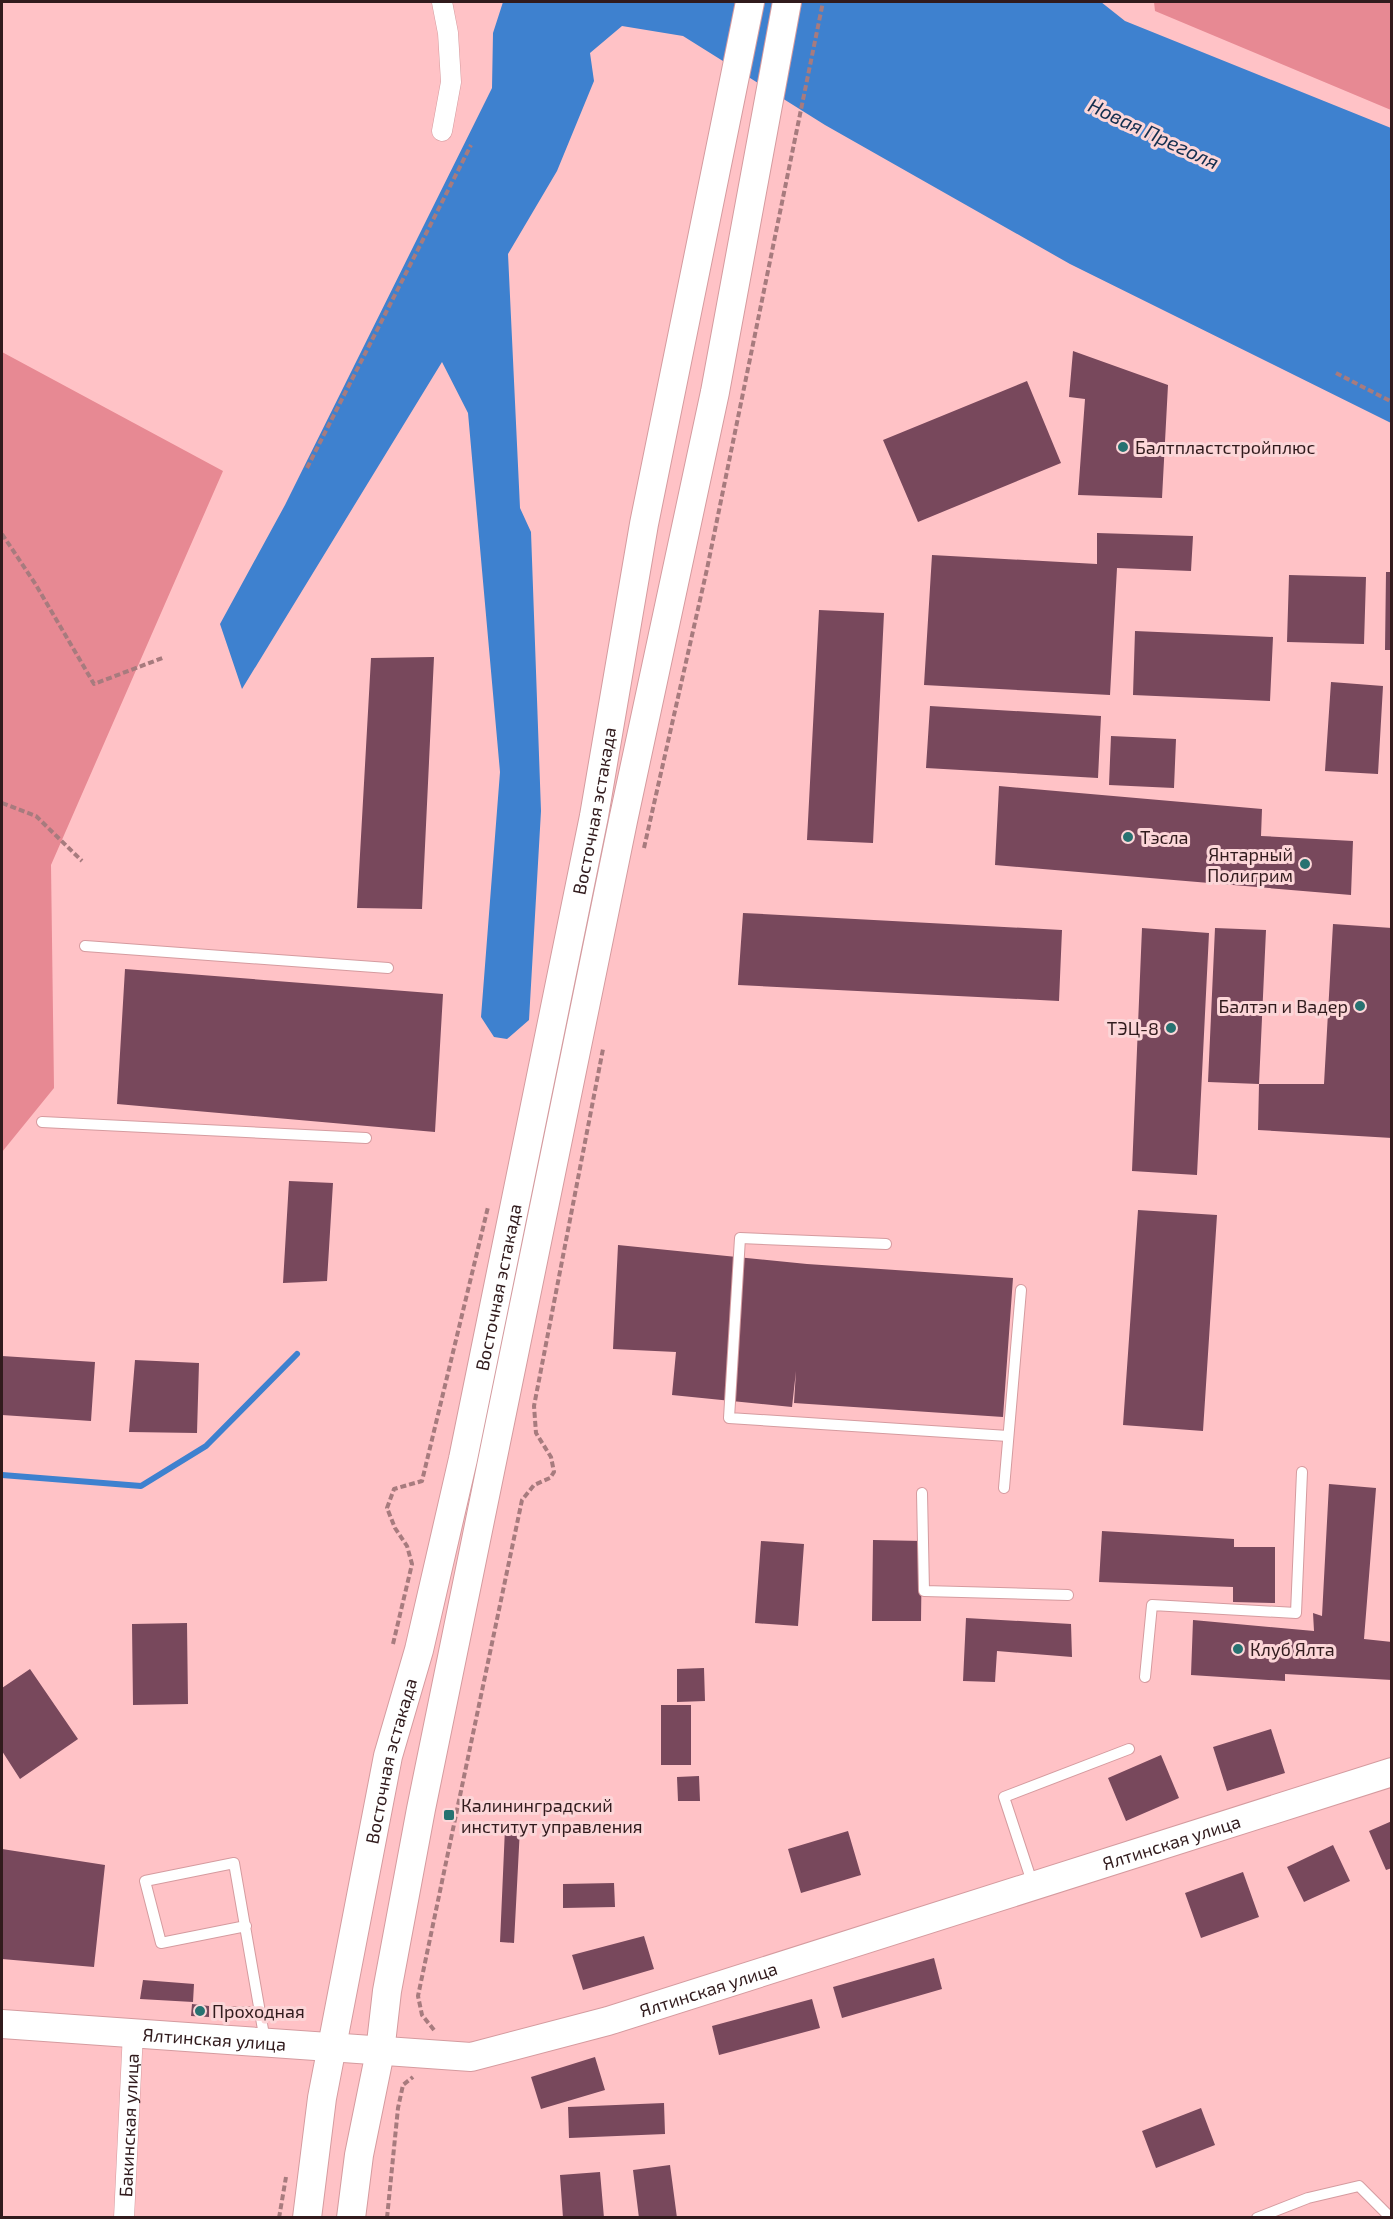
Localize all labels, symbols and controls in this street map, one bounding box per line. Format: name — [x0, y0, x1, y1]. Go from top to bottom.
water label: Новая Преголя — [1085, 92, 1223, 174]
place label: Балтпластстройплюс — [1135, 436, 1315, 458]
marker: Балтпластстройплюс — [1116, 440, 1130, 454]
street label: Восточная эстакада — [567, 725, 620, 896]
place label: Тэсла — [1140, 826, 1188, 848]
marker: Тэсла — [1121, 830, 1135, 844]
place label: Янтарный Полигрим — [1207, 843, 1293, 886]
marker: Янтарный Полигрим — [1298, 857, 1312, 871]
place label: Балтэп и Вадер — [1218, 995, 1348, 1017]
marker: Балтэп и Вадер — [1353, 999, 1367, 1013]
place label: ТЭЦ-8 — [1107, 1017, 1159, 1039]
marker: ТЭЦ-8 — [1164, 1021, 1178, 1035]
street label: Восточная эстакада — [470, 1202, 526, 1373]
place label: Клуб Ялта — [1250, 1638, 1335, 1660]
marker: Клуб Ялта — [1231, 1642, 1245, 1656]
street label: Восточная эстакада — [360, 1675, 421, 1846]
place label: Калининградский институт управления — [461, 1794, 643, 1837]
marker: Калининградский институт управления — [442, 1808, 456, 1822]
street label: Ялтинская улица — [1100, 1810, 1243, 1874]
street label: Ялтинская улица — [636, 1957, 780, 2021]
place label: Проходная — [212, 2000, 305, 2022]
marker: Проходная — [193, 2004, 207, 2018]
street label: Ялтинская улица — [142, 2023, 287, 2055]
street label: Бакинская улица — [114, 2053, 143, 2198]

